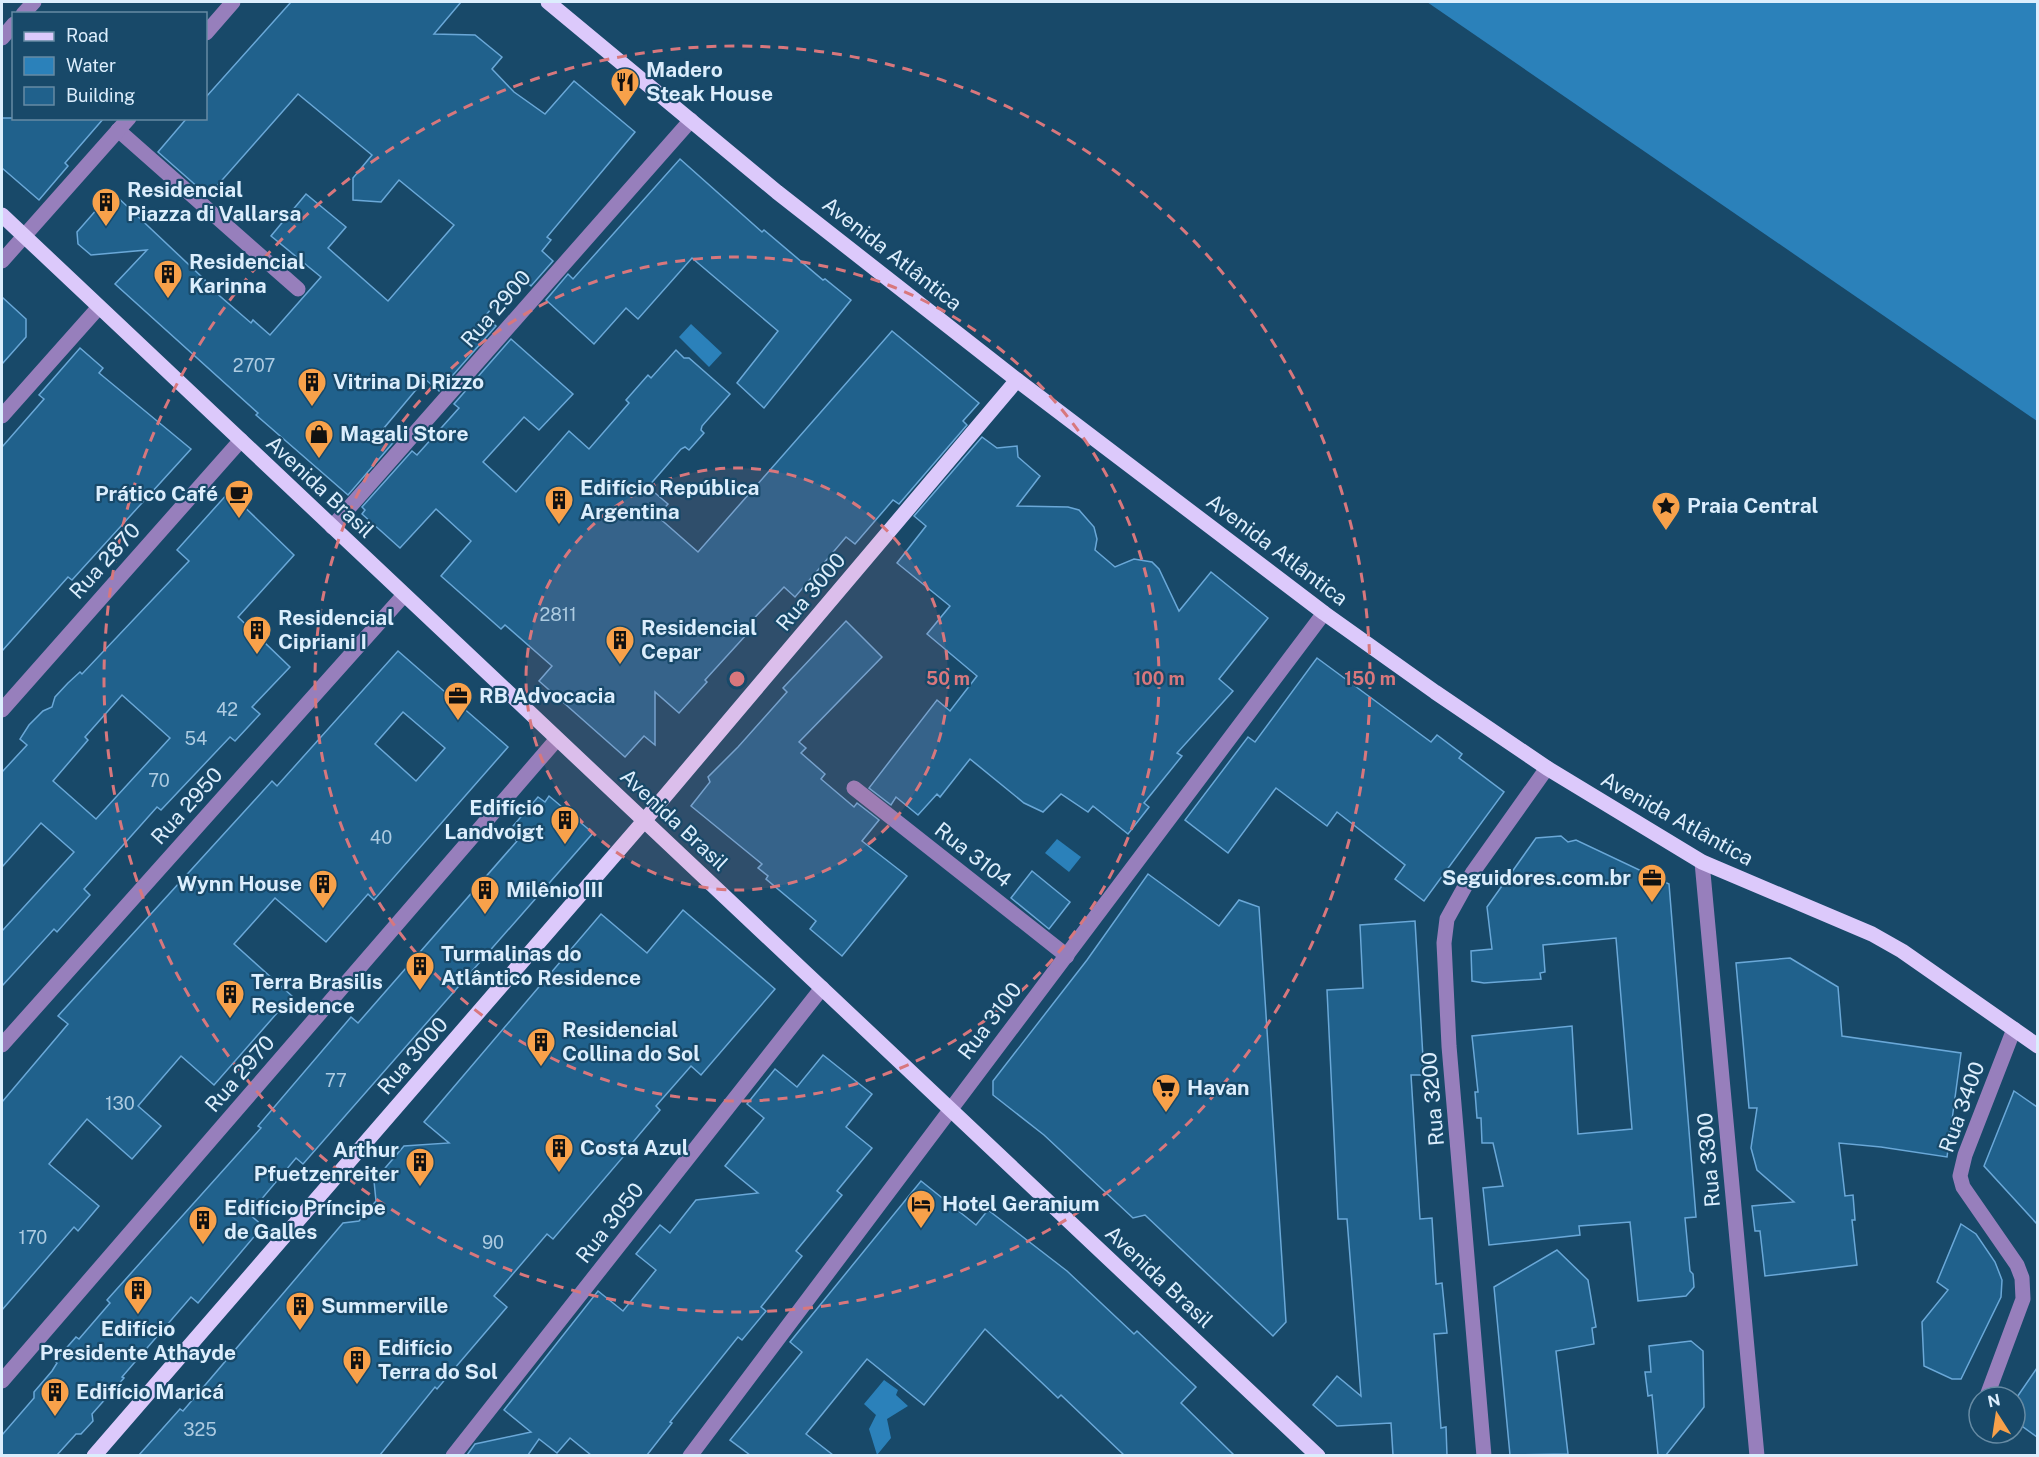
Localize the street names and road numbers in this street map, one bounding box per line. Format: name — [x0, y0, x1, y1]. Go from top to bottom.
street label: Avenida Atlântica — [818, 191, 967, 316]
street label: Rua 2900 — [455, 265, 536, 352]
street label: Avenida Brasil — [261, 430, 379, 543]
street label: Avenida Atlântica — [1202, 488, 1353, 611]
street label: Rua 2870 — [64, 517, 145, 604]
street label: Rua 3000 — [771, 548, 851, 636]
street label: Rua 2950 — [146, 762, 228, 849]
street label: Avenida Brasil — [615, 763, 733, 876]
street label: Avenida Atlântica — [1597, 766, 1758, 871]
street label: Rua 3104 — [930, 817, 1017, 892]
street label: Rua 3100 — [952, 977, 1027, 1064]
street label: Rua 3000 — [372, 1012, 453, 1099]
street label: Rua 2970 — [200, 1030, 280, 1117]
street label: Rua 3200 — [1416, 1051, 1449, 1147]
street label: Rua 3400 — [1934, 1058, 1990, 1156]
street label: Rua 3300 — [1692, 1112, 1725, 1208]
street label: Rua 3050 — [570, 1177, 649, 1268]
street label: Avenida Brasil — [1100, 1220, 1218, 1333]

